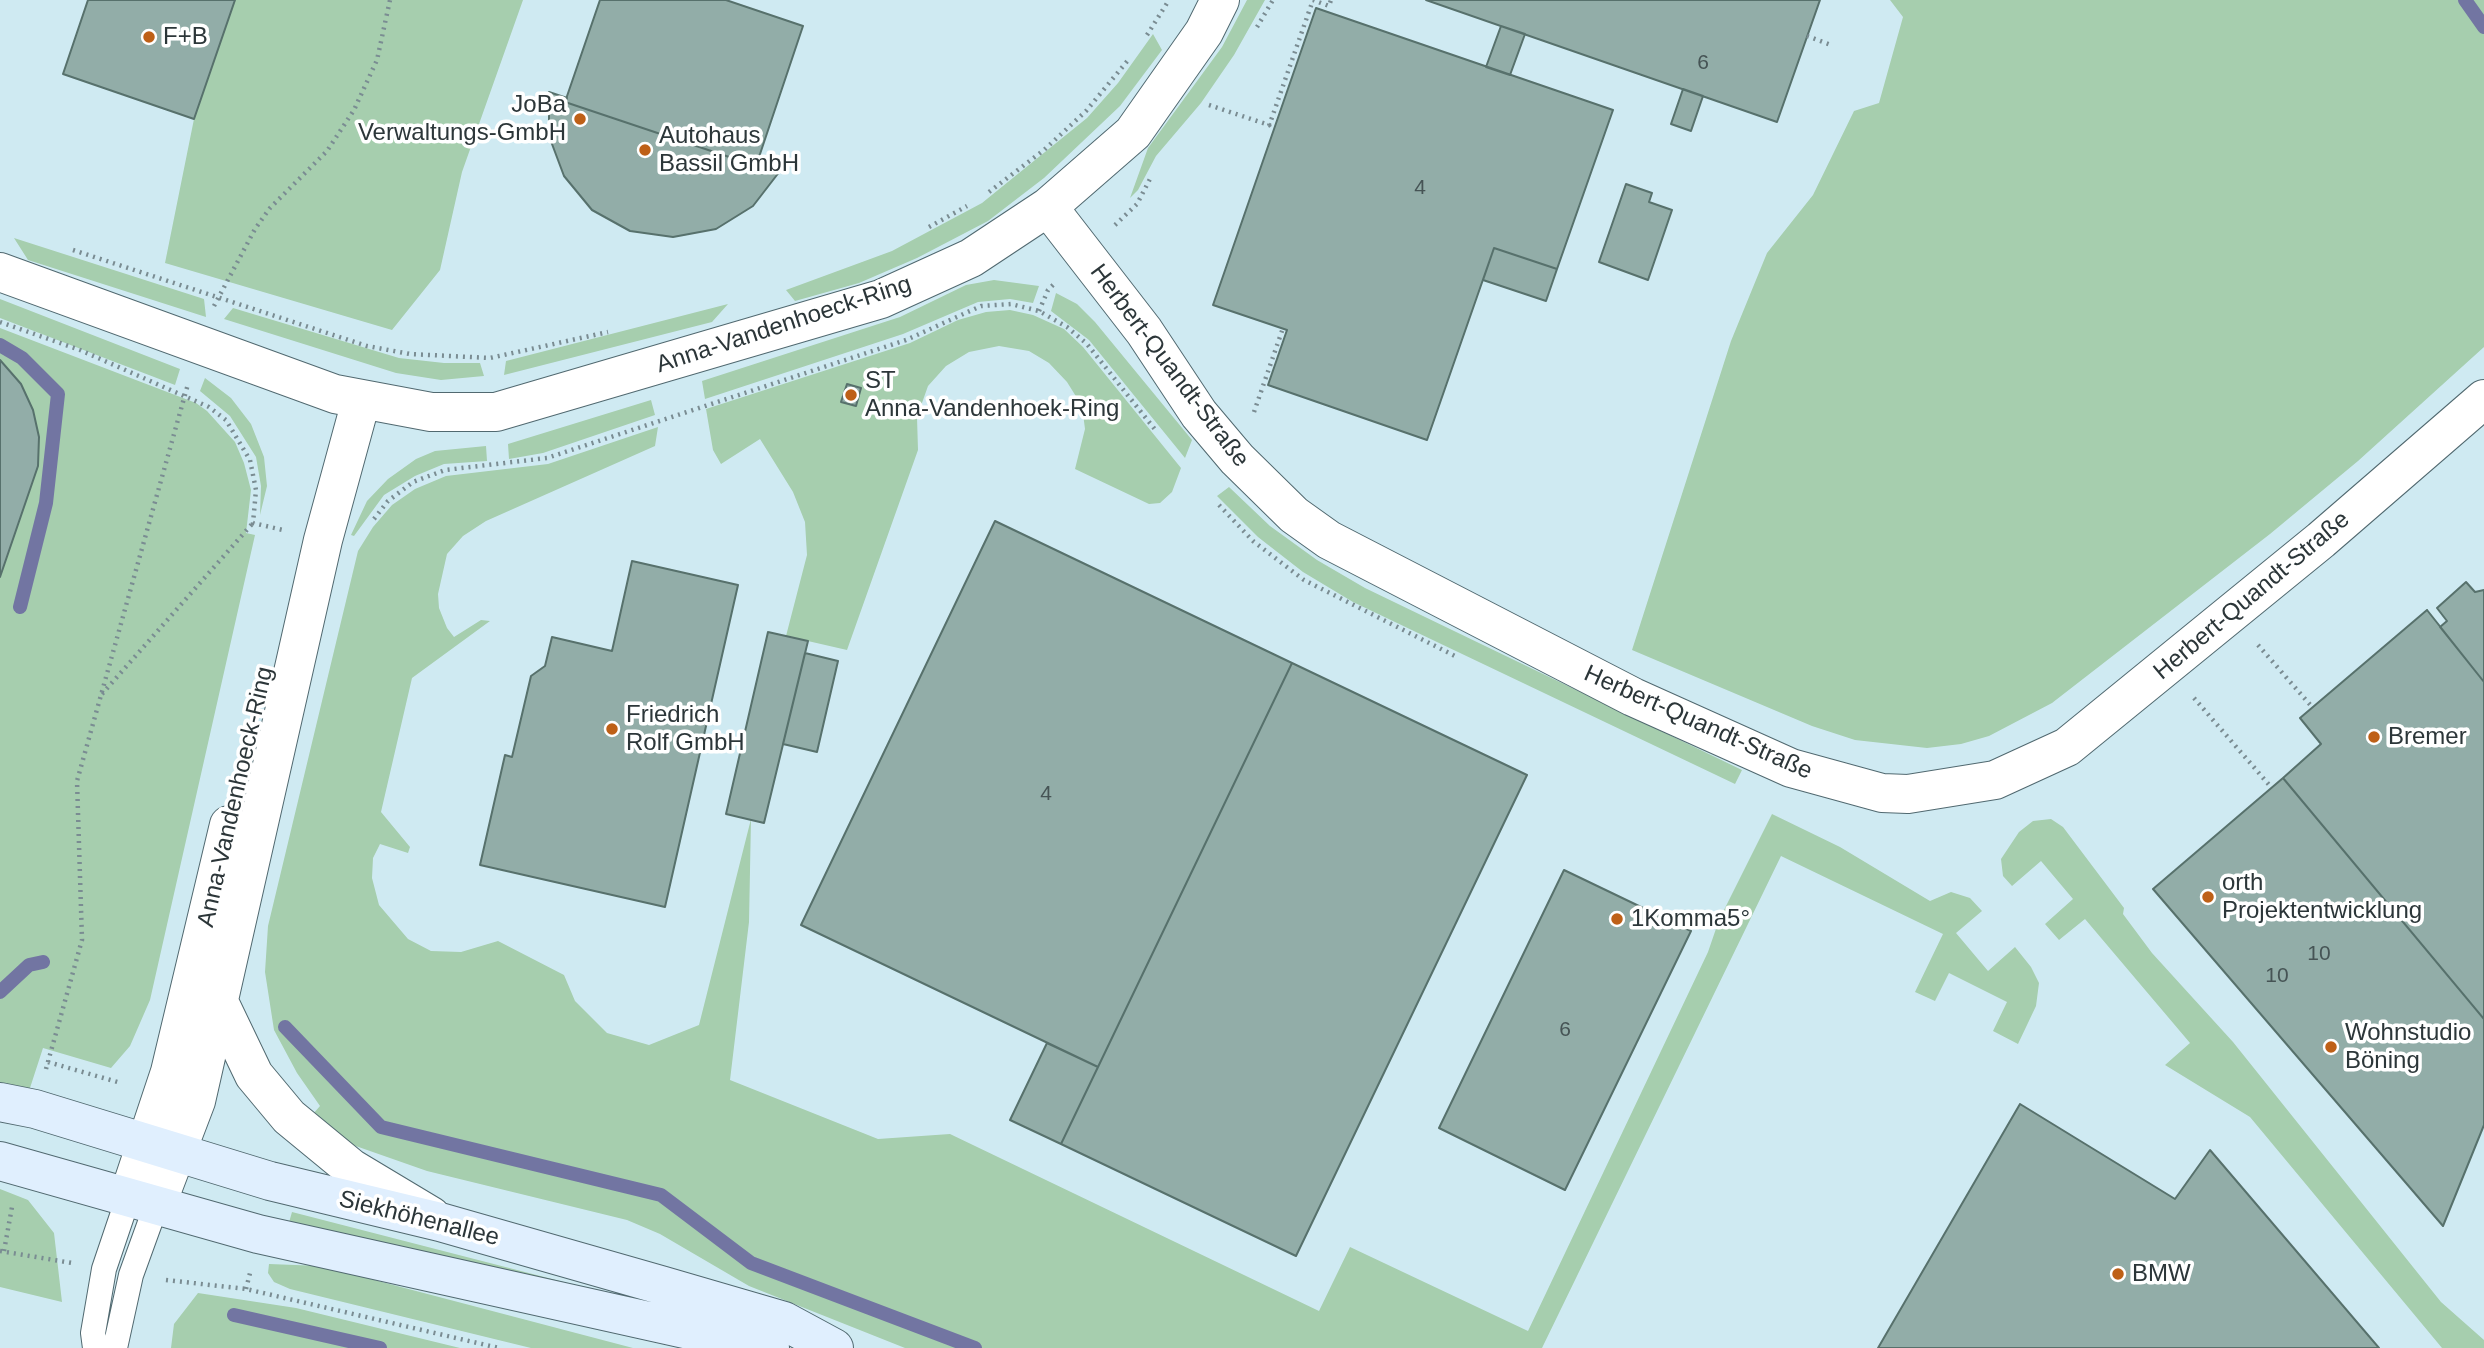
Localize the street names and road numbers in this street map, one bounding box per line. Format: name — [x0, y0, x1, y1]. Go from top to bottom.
street label: Herbert-Quandt-Straße — [1083, 259, 1255, 473]
street label: Anna-Vandenhoeck-Ring — [653, 270, 915, 380]
street label: Herbert-Quandt-Straße — [2148, 506, 2356, 686]
street label: Herbert-Quandt-Straße — [1579, 660, 1817, 786]
street label: Anna-Vandenhoeck-Ring — [192, 664, 280, 930]
street label: Siekhöhenallee — [336, 1185, 502, 1253]

